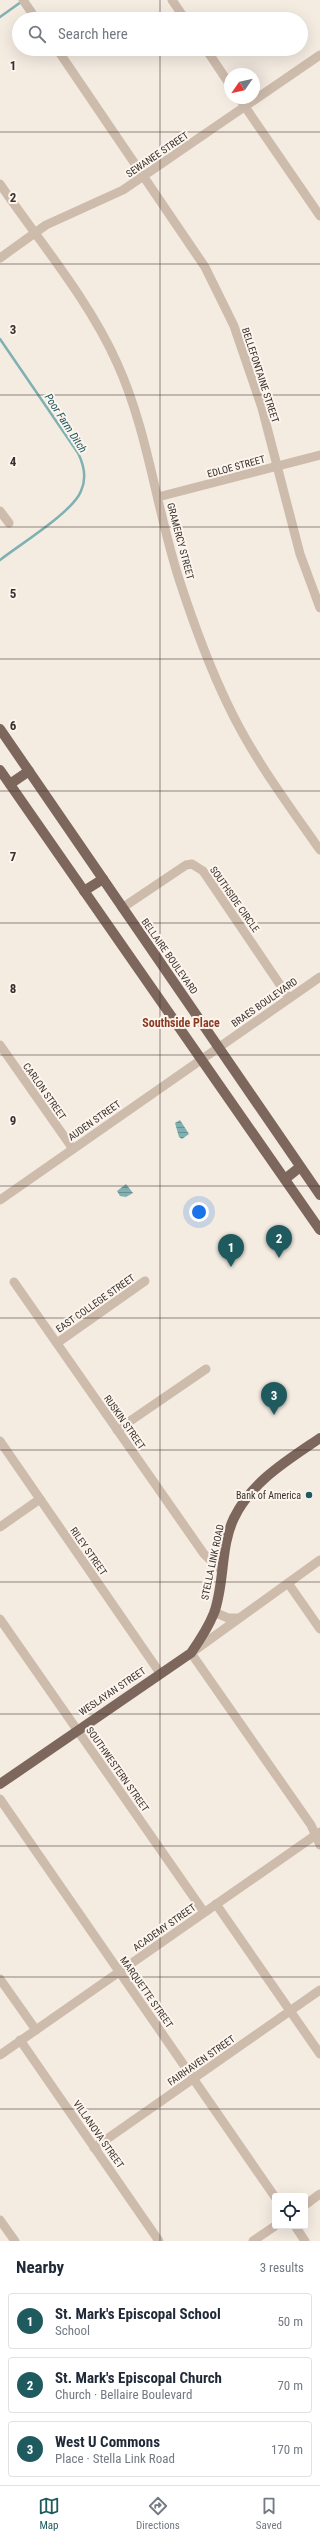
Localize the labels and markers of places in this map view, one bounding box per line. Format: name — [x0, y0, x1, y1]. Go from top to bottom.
pin: 2 — [266, 1225, 292, 1258]
pin: 1 — [218, 1234, 244, 1267]
pin: 3 — [261, 1382, 287, 1415]
place label: Bank of America — [236, 1490, 301, 1501]
marker: Bank of America — [304, 1490, 314, 1500]

